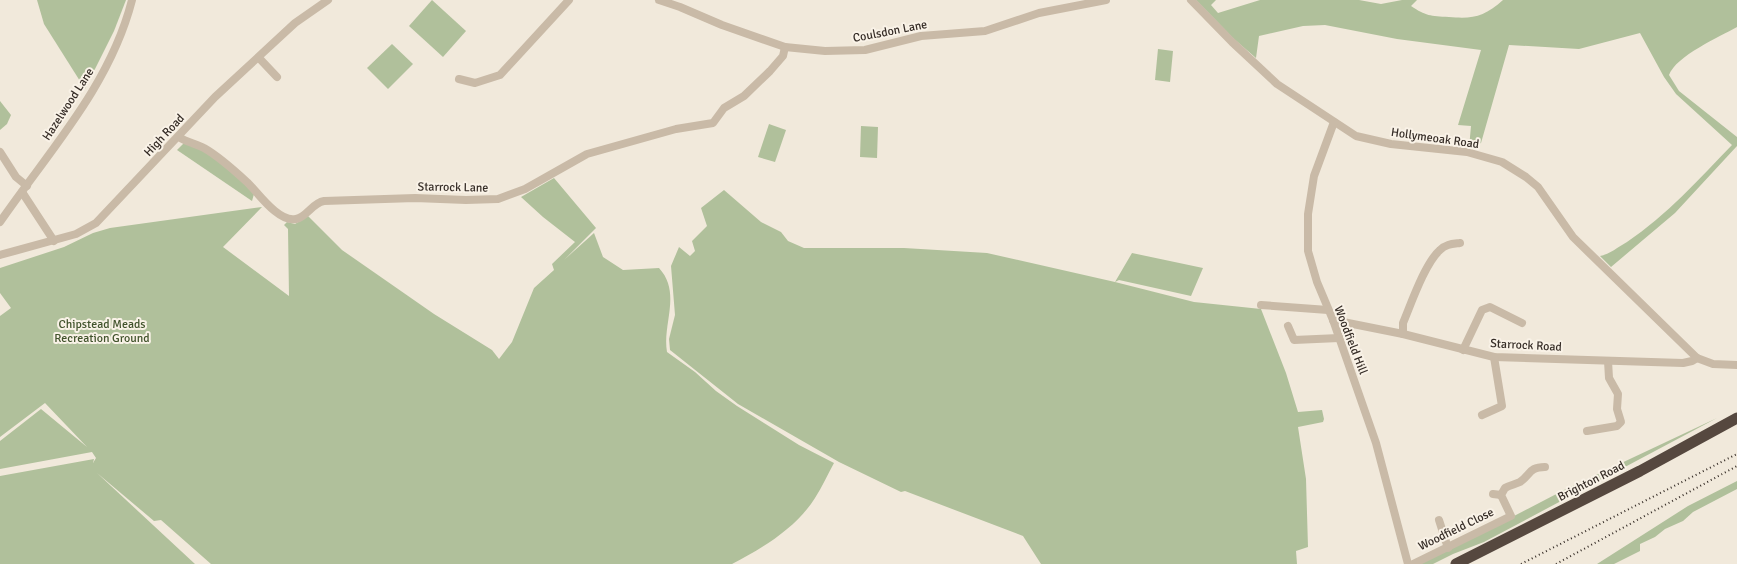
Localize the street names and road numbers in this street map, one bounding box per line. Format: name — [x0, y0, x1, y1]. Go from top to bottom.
street label: Coulsdon Lane — [852, 17, 928, 46]
street label: Hazelwood Lane — [39, 65, 97, 143]
street label: High Road — [141, 111, 188, 160]
street label: Hollymeoak Road — [1390, 125, 1480, 152]
street label: Starrock Lane — [417, 179, 489, 196]
street label: Woodfield Hill — [1331, 304, 1371, 377]
street label: Starrock Road — [1490, 336, 1562, 355]
street label: Brighton Road — [1555, 458, 1627, 505]
street label: Woodfield Close — [1416, 505, 1496, 554]

